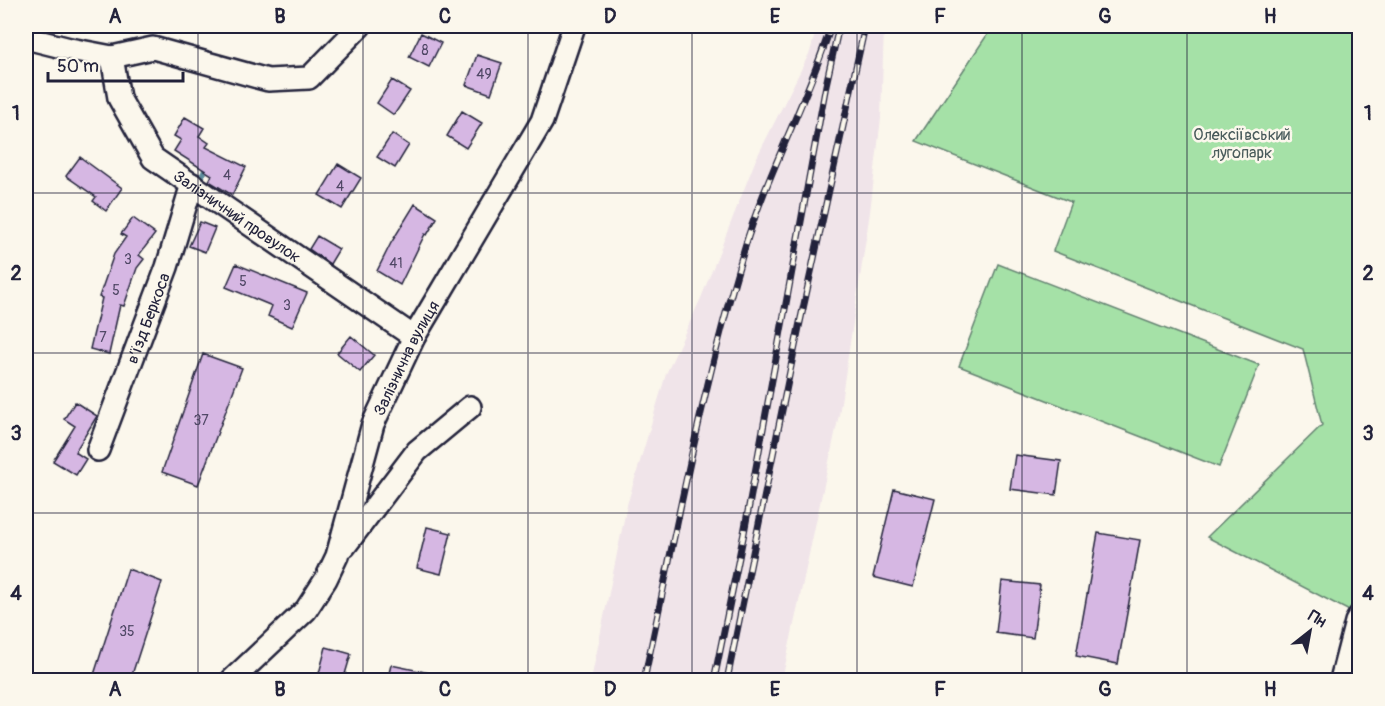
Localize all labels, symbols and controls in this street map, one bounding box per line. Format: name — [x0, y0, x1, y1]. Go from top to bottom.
text: A — [109, 4, 122, 29]
text: B — [274, 4, 286, 29]
text: C — [439, 4, 451, 29]
text: D — [604, 4, 617, 29]
text: E — [770, 4, 781, 29]
text: F — [934, 4, 946, 29]
text: G — [1098, 4, 1112, 29]
text: H — [1264, 4, 1277, 29]
house number: 8 — [421, 42, 429, 59]
scale bar — [48, 45, 183, 83]
text: 50 m — [57, 55, 99, 78]
house number: 49 — [476, 66, 492, 83]
text: 1 — [12, 101, 20, 126]
text: 1 — [1364, 101, 1372, 126]
park label: Олексіївський лугопарк — [1193, 125, 1291, 163]
street label: Залізничний провулок — [169, 166, 304, 267]
house number: 4 — [223, 167, 231, 184]
house number: 4 — [336, 178, 344, 195]
house number: 3 — [124, 251, 132, 268]
house number: 41 — [389, 255, 403, 272]
text: 2 — [10, 261, 22, 286]
text: 2 — [1362, 261, 1374, 286]
street label: в’їзд Беркоса — [122, 270, 175, 367]
house number: 5 — [239, 273, 247, 290]
house number: 5 — [112, 282, 120, 299]
house number: 3 — [283, 297, 291, 314]
street label: Залізнична вулиця — [370, 297, 444, 419]
house number: 7 — [99, 329, 107, 346]
house number: 37 — [193, 412, 209, 429]
text: 3 — [10, 421, 22, 446]
text: 3 — [1362, 421, 1374, 446]
text: 4 — [10, 581, 22, 606]
text: 4 — [1362, 581, 1374, 606]
north arrow — [1280, 601, 1340, 661]
text: Пн — [1305, 606, 1330, 632]
house number: 35 — [119, 623, 135, 640]
text: A — [109, 677, 122, 702]
text: B — [274, 677, 286, 702]
text: C — [439, 677, 451, 702]
text: D — [604, 677, 617, 702]
text: E — [770, 677, 781, 702]
text: F — [934, 677, 946, 702]
text: G — [1098, 677, 1112, 702]
text: H — [1264, 677, 1277, 702]

